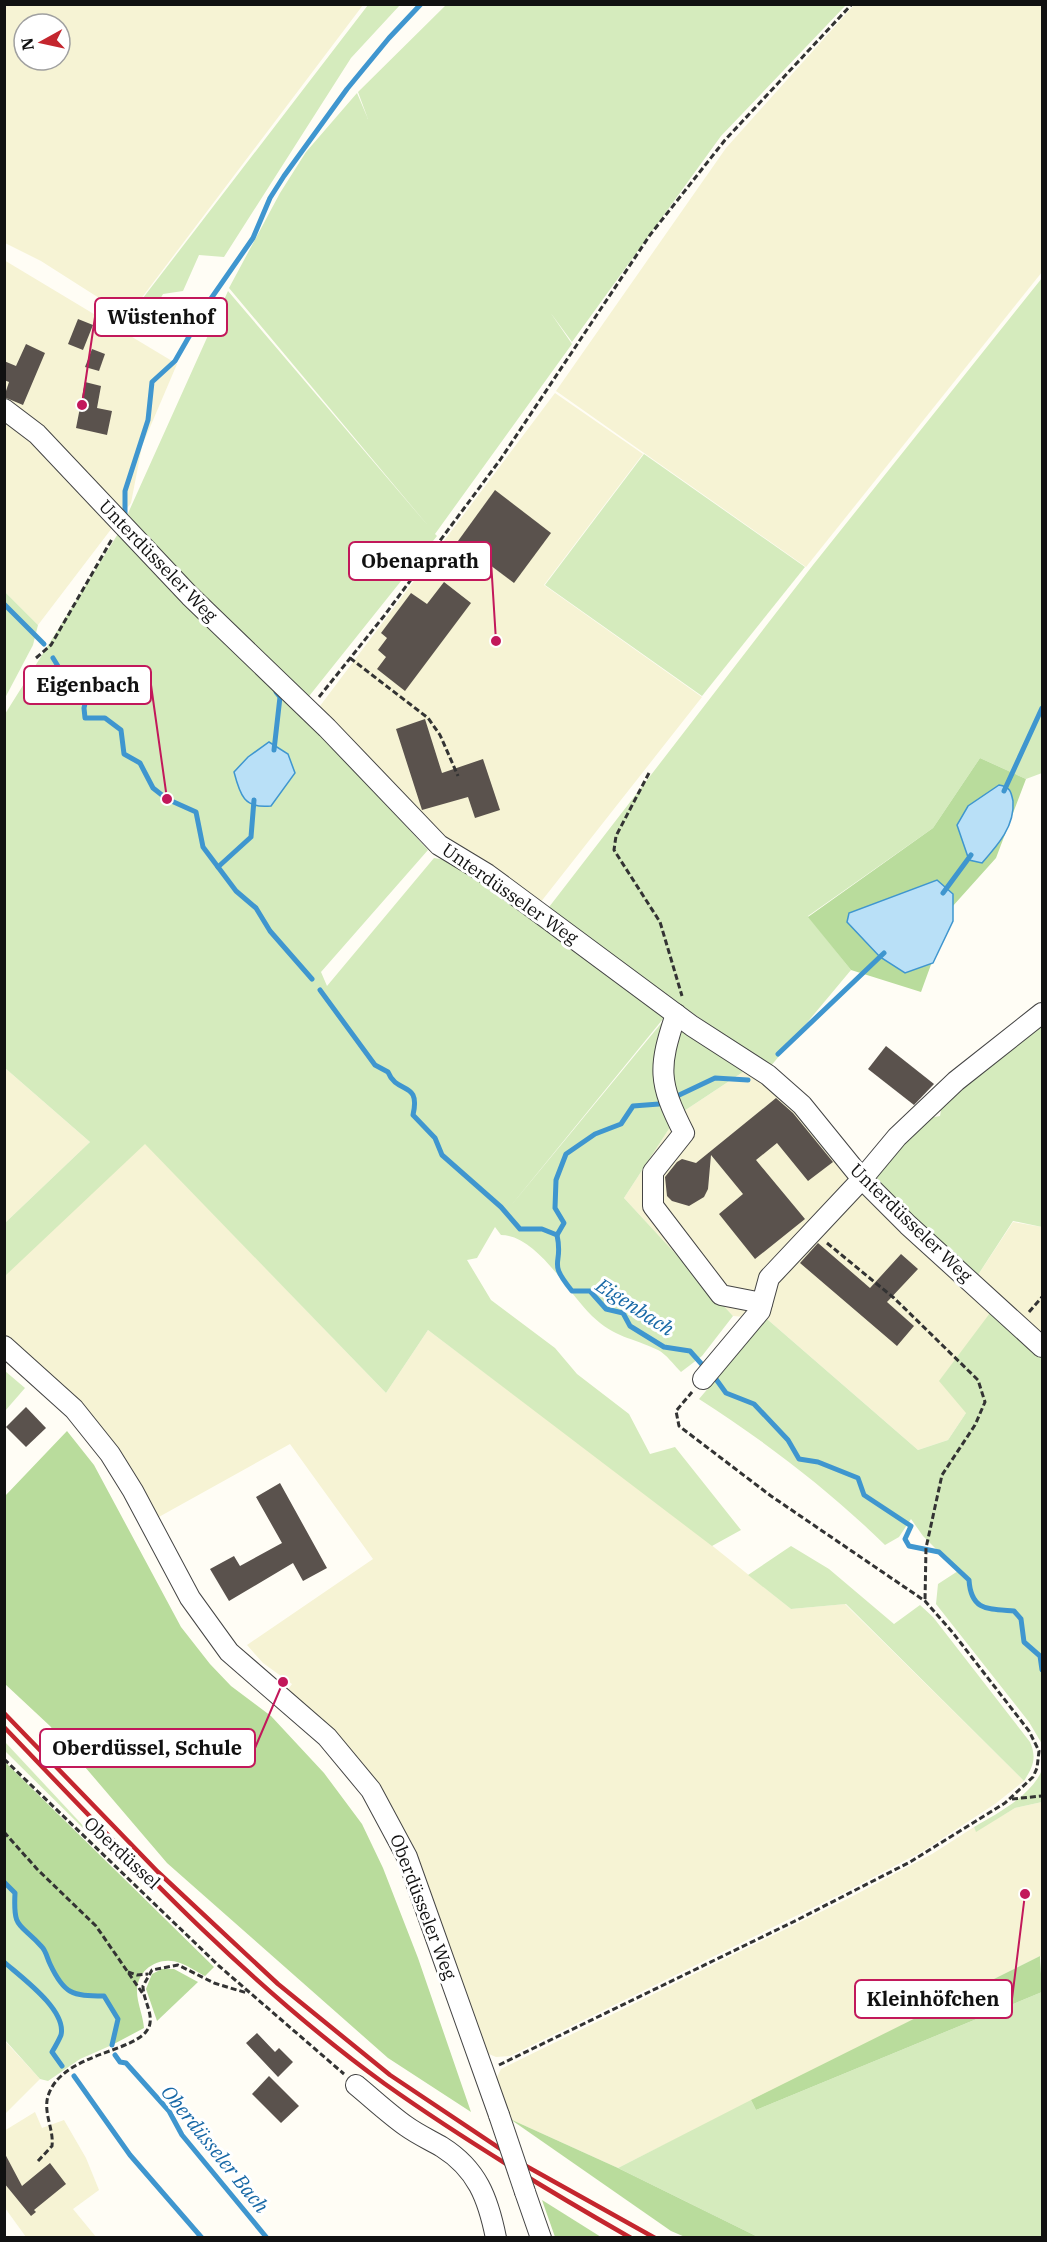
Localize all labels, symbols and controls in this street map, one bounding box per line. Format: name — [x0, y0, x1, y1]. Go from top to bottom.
north arrow — [12, 12, 72, 72]
text: N — [16, 36, 38, 52]
callout: Wüstenhof — [95, 298, 227, 336]
text: Wüstenhof — [107, 303, 217, 330]
street label: Unterdüsseler Weg — [94, 495, 223, 627]
callout: Obenaprath — [349, 542, 491, 580]
text: Obenaprath — [361, 547, 479, 574]
callout: Eigenbach — [24, 666, 151, 704]
text: Eigenbach — [36, 671, 140, 698]
street label: Unterdüsseler Weg — [438, 838, 583, 949]
street label: Unterdüsseler Weg — [845, 1158, 977, 1287]
water label: Eigenbach — [590, 1271, 680, 1342]
callout: Oberdüssel, Schule — [40, 1729, 255, 1767]
text: Oberdüssel, Schule — [52, 1734, 242, 1761]
street label: Oberdüssel — [79, 1811, 165, 1894]
street label: Oberdüsseler Weg — [385, 1831, 462, 1983]
callout: Kleinhöfchen — [855, 1980, 1012, 2018]
text: Kleinhöfchen — [866, 1985, 1000, 2012]
water label: Oberdüsseler Bach — [155, 2079, 275, 2218]

